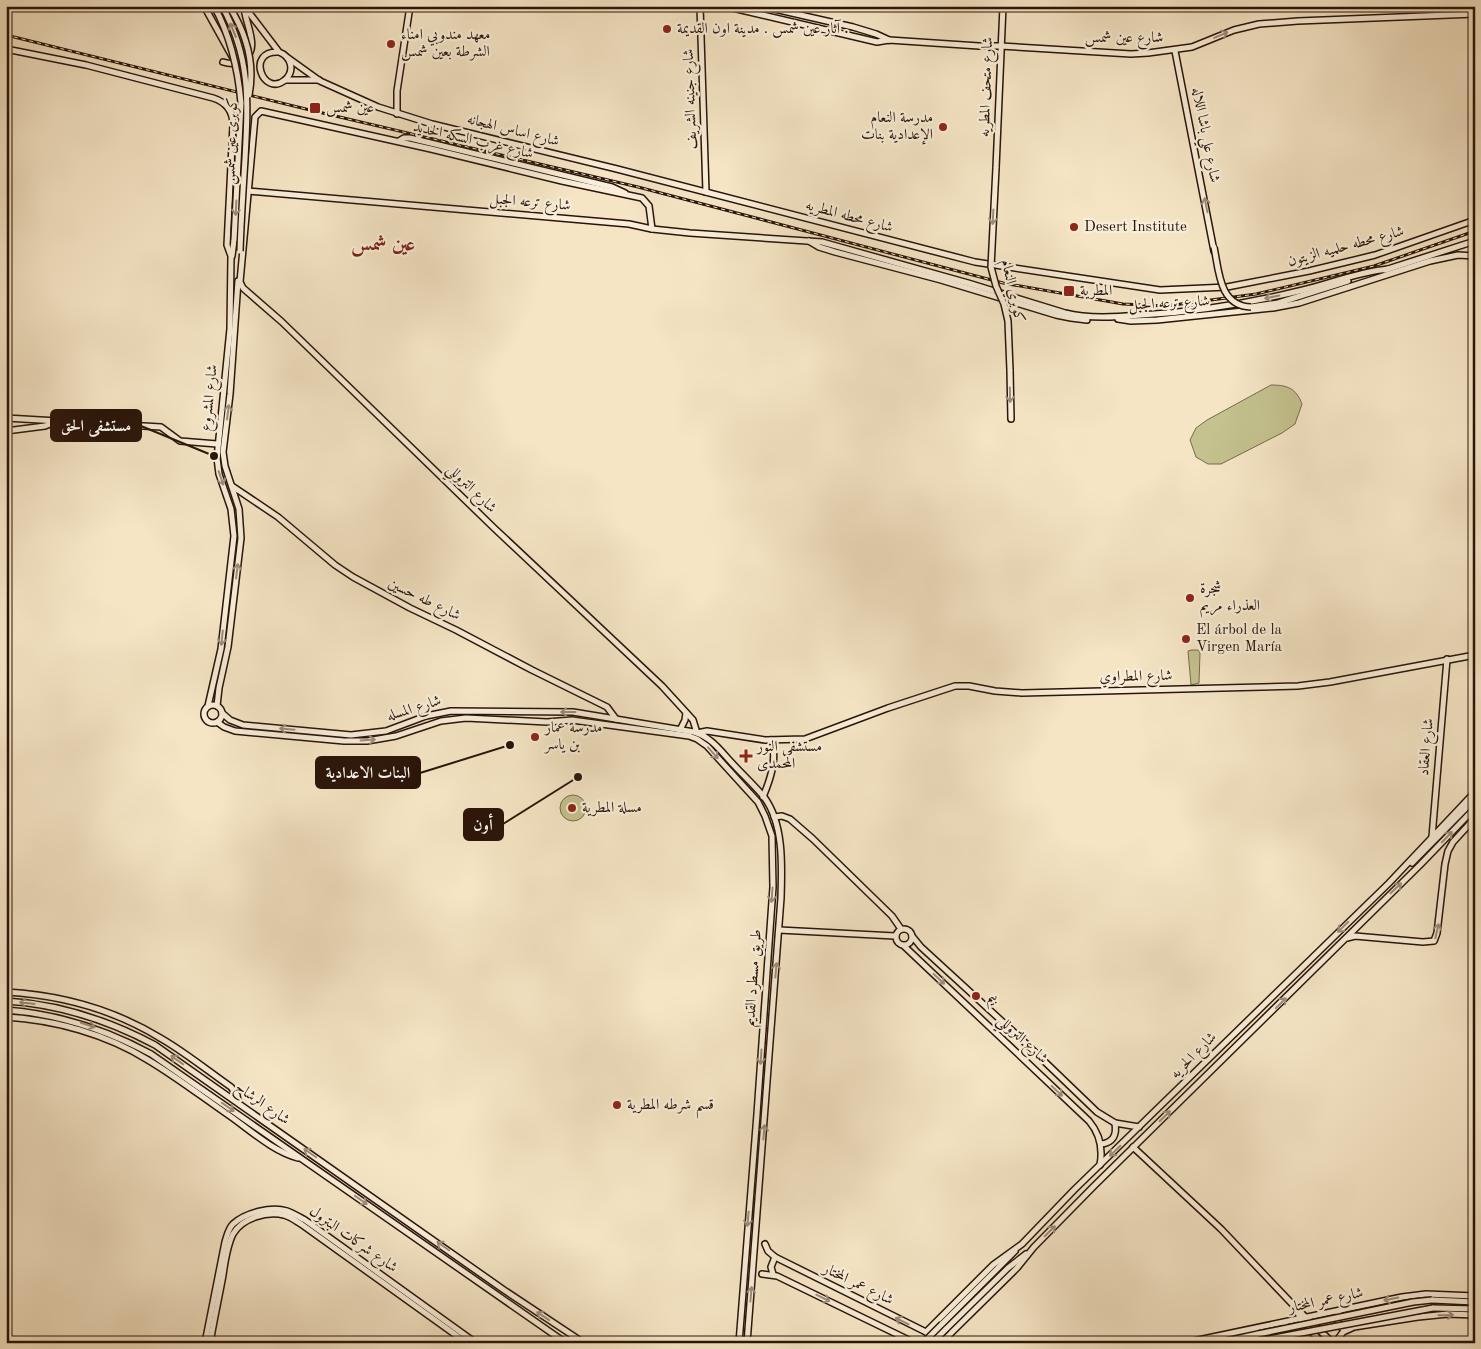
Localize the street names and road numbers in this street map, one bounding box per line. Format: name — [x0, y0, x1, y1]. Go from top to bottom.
street label: شارع عين شمس — [1085, 31, 1163, 50]
street label: شارع متحف المطريه — [978, 37, 1000, 138]
street label: شارع جنينه الشريف — [682, 48, 704, 150]
street label: شارع علي باشا اللاله — [1184, 86, 1222, 185]
street label: كوبرى عين شمس — [222, 97, 242, 185]
street label: شارع اساس الهجانه — [464, 112, 561, 154]
street label: شارع غرب السكه الحديد — [411, 118, 535, 166]
street label: شارع ترعه الجبل — [489, 192, 571, 218]
street label: شارع محطه المطريه — [803, 198, 894, 240]
street label: شارع محطه حلميه الزيتون — [1286, 223, 1407, 274]
street label: كوبري النعام — [994, 258, 1028, 325]
street label: شارع ترعه الجبل — [1128, 294, 1210, 318]
street label: شارع المشروع — [199, 364, 225, 432]
street label: شارع التروللي — [440, 462, 499, 520]
street label: شارع طه حسين — [384, 576, 463, 628]
street label: شارع المطراوي — [1099, 669, 1173, 689]
street label: شارع المسله — [385, 694, 444, 728]
street label: شارع العقاد — [1417, 718, 1441, 777]
street label: طريق مسطرد القديم — [743, 929, 769, 1028]
street label: شارع التروللي — [990, 1013, 1050, 1071]
street label: شارع الحريه — [1168, 1030, 1223, 1085]
street label: شارع الرشاح — [230, 1079, 293, 1131]
street label: شارع شركات البترول — [304, 1203, 400, 1279]
street label: شارع عمر المختار — [817, 1260, 896, 1312]
street label: شارع عمر المختار — [1285, 1285, 1366, 1321]

